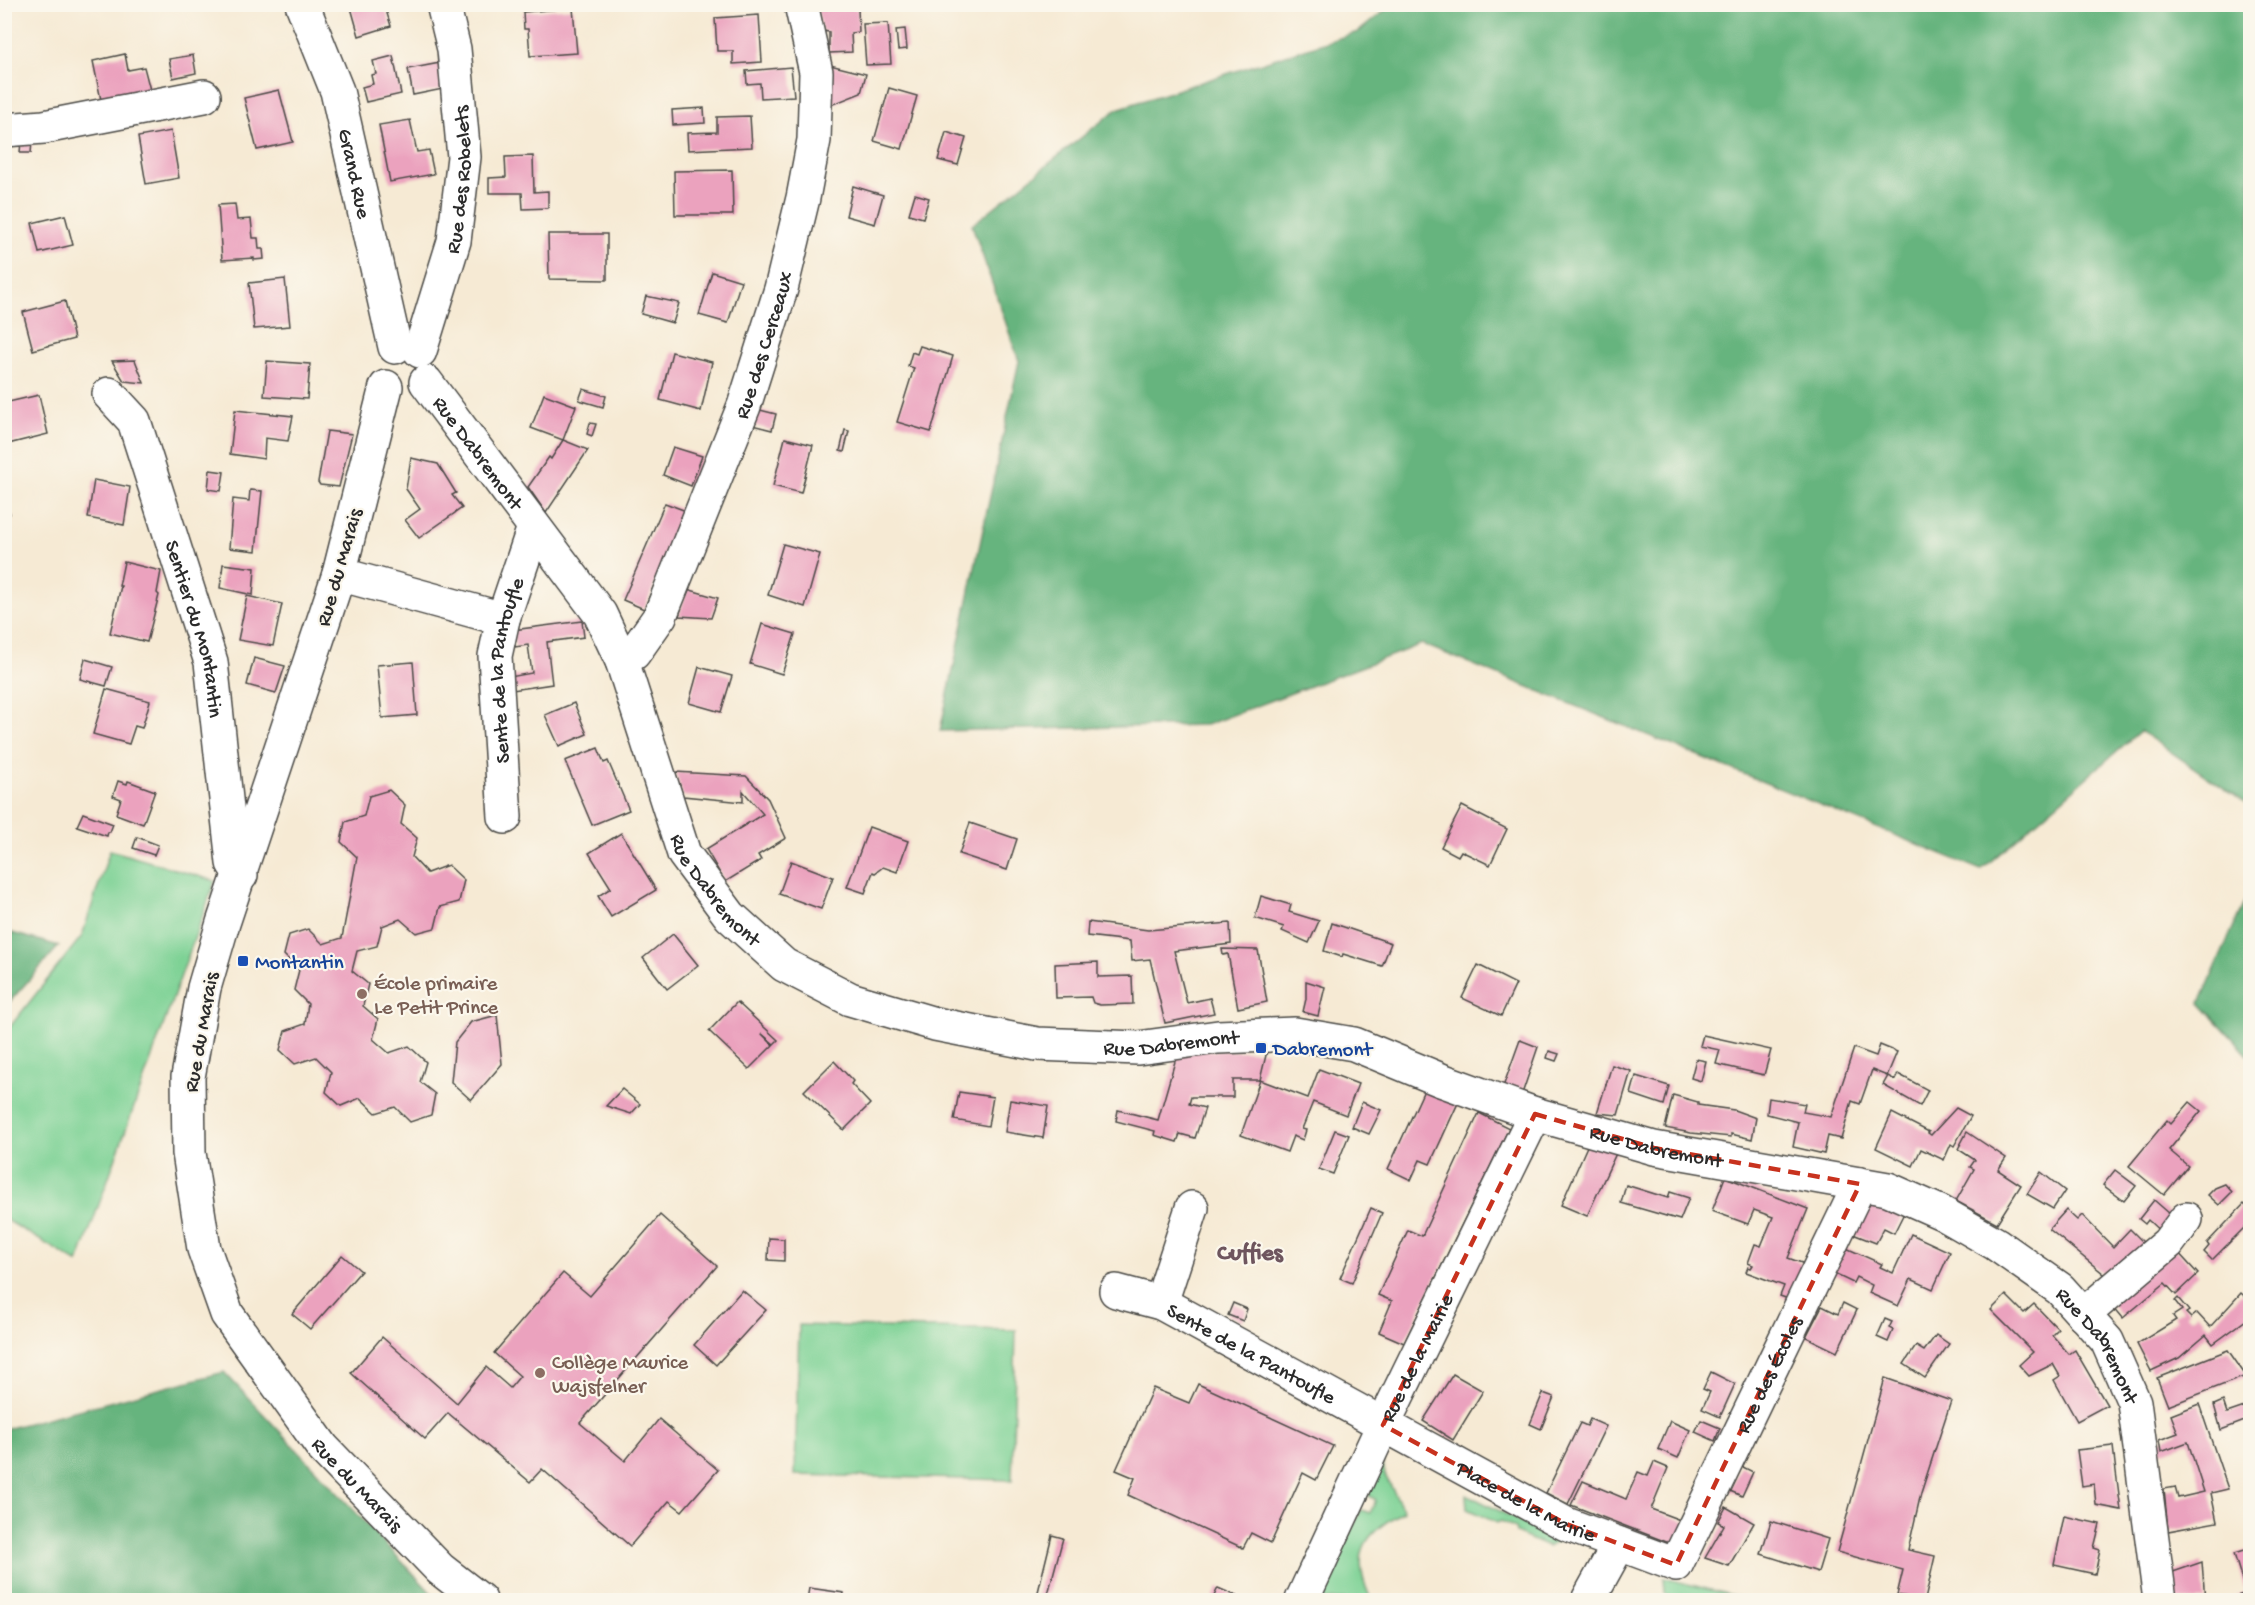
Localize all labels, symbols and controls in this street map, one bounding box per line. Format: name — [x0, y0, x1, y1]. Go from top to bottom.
street label: Rue des Robelets — [442, 103, 480, 257]
street label: Grand Rue — [330, 127, 375, 222]
street label: Rue des Cerceaux — [731, 270, 801, 423]
street label: Rue Dabremont — [425, 393, 528, 518]
street label: Rue du Marais — [313, 505, 370, 630]
street label: Sentier du Montantin — [157, 538, 226, 719]
street label: Sente de la Pantoufle — [485, 574, 532, 764]
street label: Rue Dabremont — [662, 832, 766, 955]
place label: Montantin — [255, 952, 344, 977]
marker: Montantin — [236, 954, 250, 968]
street label: Rue du Marais — [181, 969, 227, 1095]
place label: École primaire Le Petit Prince — [374, 973, 499, 1022]
marker: École primaire Le Petit Prince — [355, 987, 369, 1001]
street label: Rue Dabremont — [1103, 1027, 1242, 1064]
place label: Dabremont — [1271, 1039, 1374, 1064]
marker: Dabremont — [1254, 1041, 1268, 1055]
street label: Rue Dabremont — [1586, 1121, 1727, 1176]
district label: Cuffies — [1217, 1240, 1284, 1269]
street label: Rue Dabremont — [2049, 1284, 2143, 1411]
street label: Rue de la Mairie — [1377, 1290, 1462, 1427]
street label: Sente de la Pantoufle — [1161, 1299, 1340, 1412]
street label: Rue des Écoles — [1732, 1312, 1811, 1439]
place label: Collège Maurice Wajsfelner — [552, 1352, 689, 1401]
marker: Collège Maurice Wajsfelner — [533, 1366, 547, 1380]
street label: Rue du Marais — [304, 1434, 408, 1540]
street label: Place de la Mairie — [1450, 1457, 1599, 1550]

